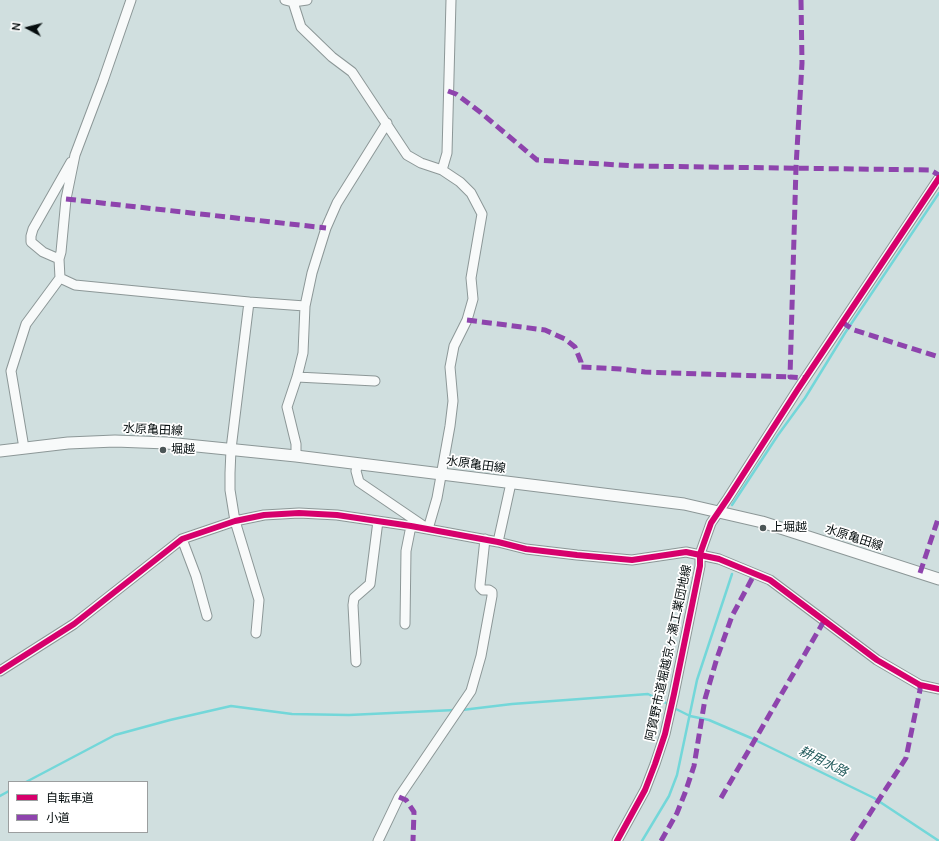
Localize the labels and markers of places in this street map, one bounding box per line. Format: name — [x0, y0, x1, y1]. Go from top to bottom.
place label: 堀越 — [171, 443, 195, 457]
marker: 堀越 — [158, 445, 168, 455]
place label: 上堀越 — [771, 521, 807, 535]
marker: 上堀越 — [758, 523, 768, 533]

